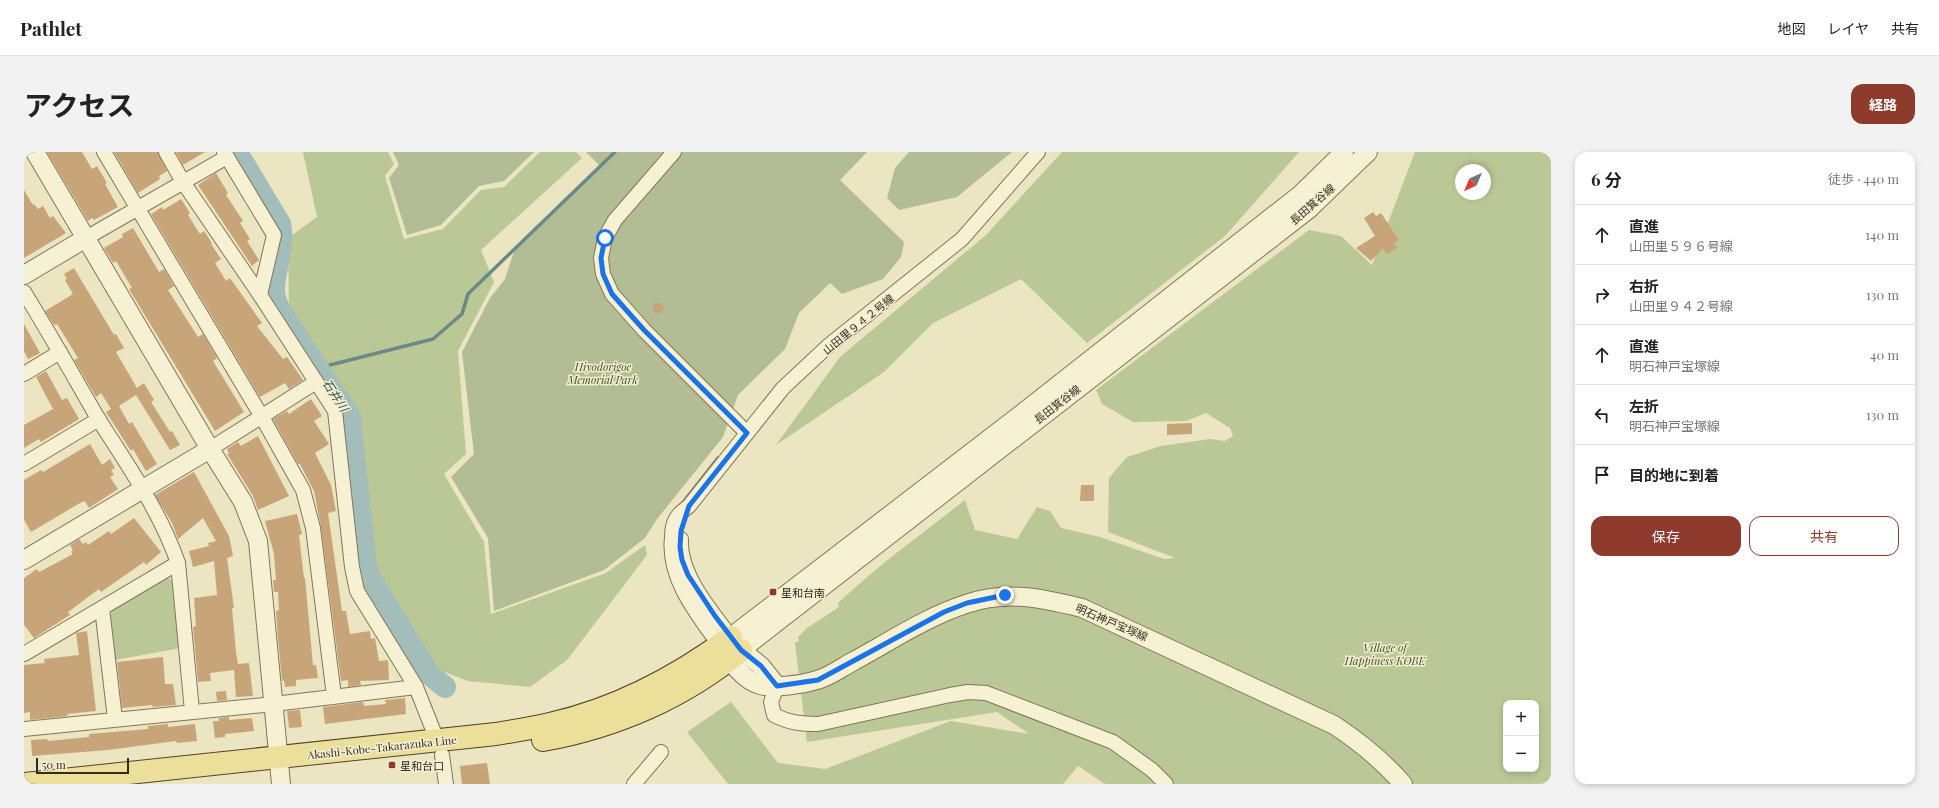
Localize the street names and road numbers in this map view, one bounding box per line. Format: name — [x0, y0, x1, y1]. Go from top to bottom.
street label: 長田箕谷線 — [1286, 180, 1338, 228]
street label: 山田里９４２号線 — [819, 290, 897, 358]
street label: 長田箕谷線 — [1031, 381, 1083, 427]
street label: 明石神戸宝塚線 — [1074, 600, 1150, 644]
street label: Akashi-Kobe-Takarazuka Line — [306, 732, 458, 762]

